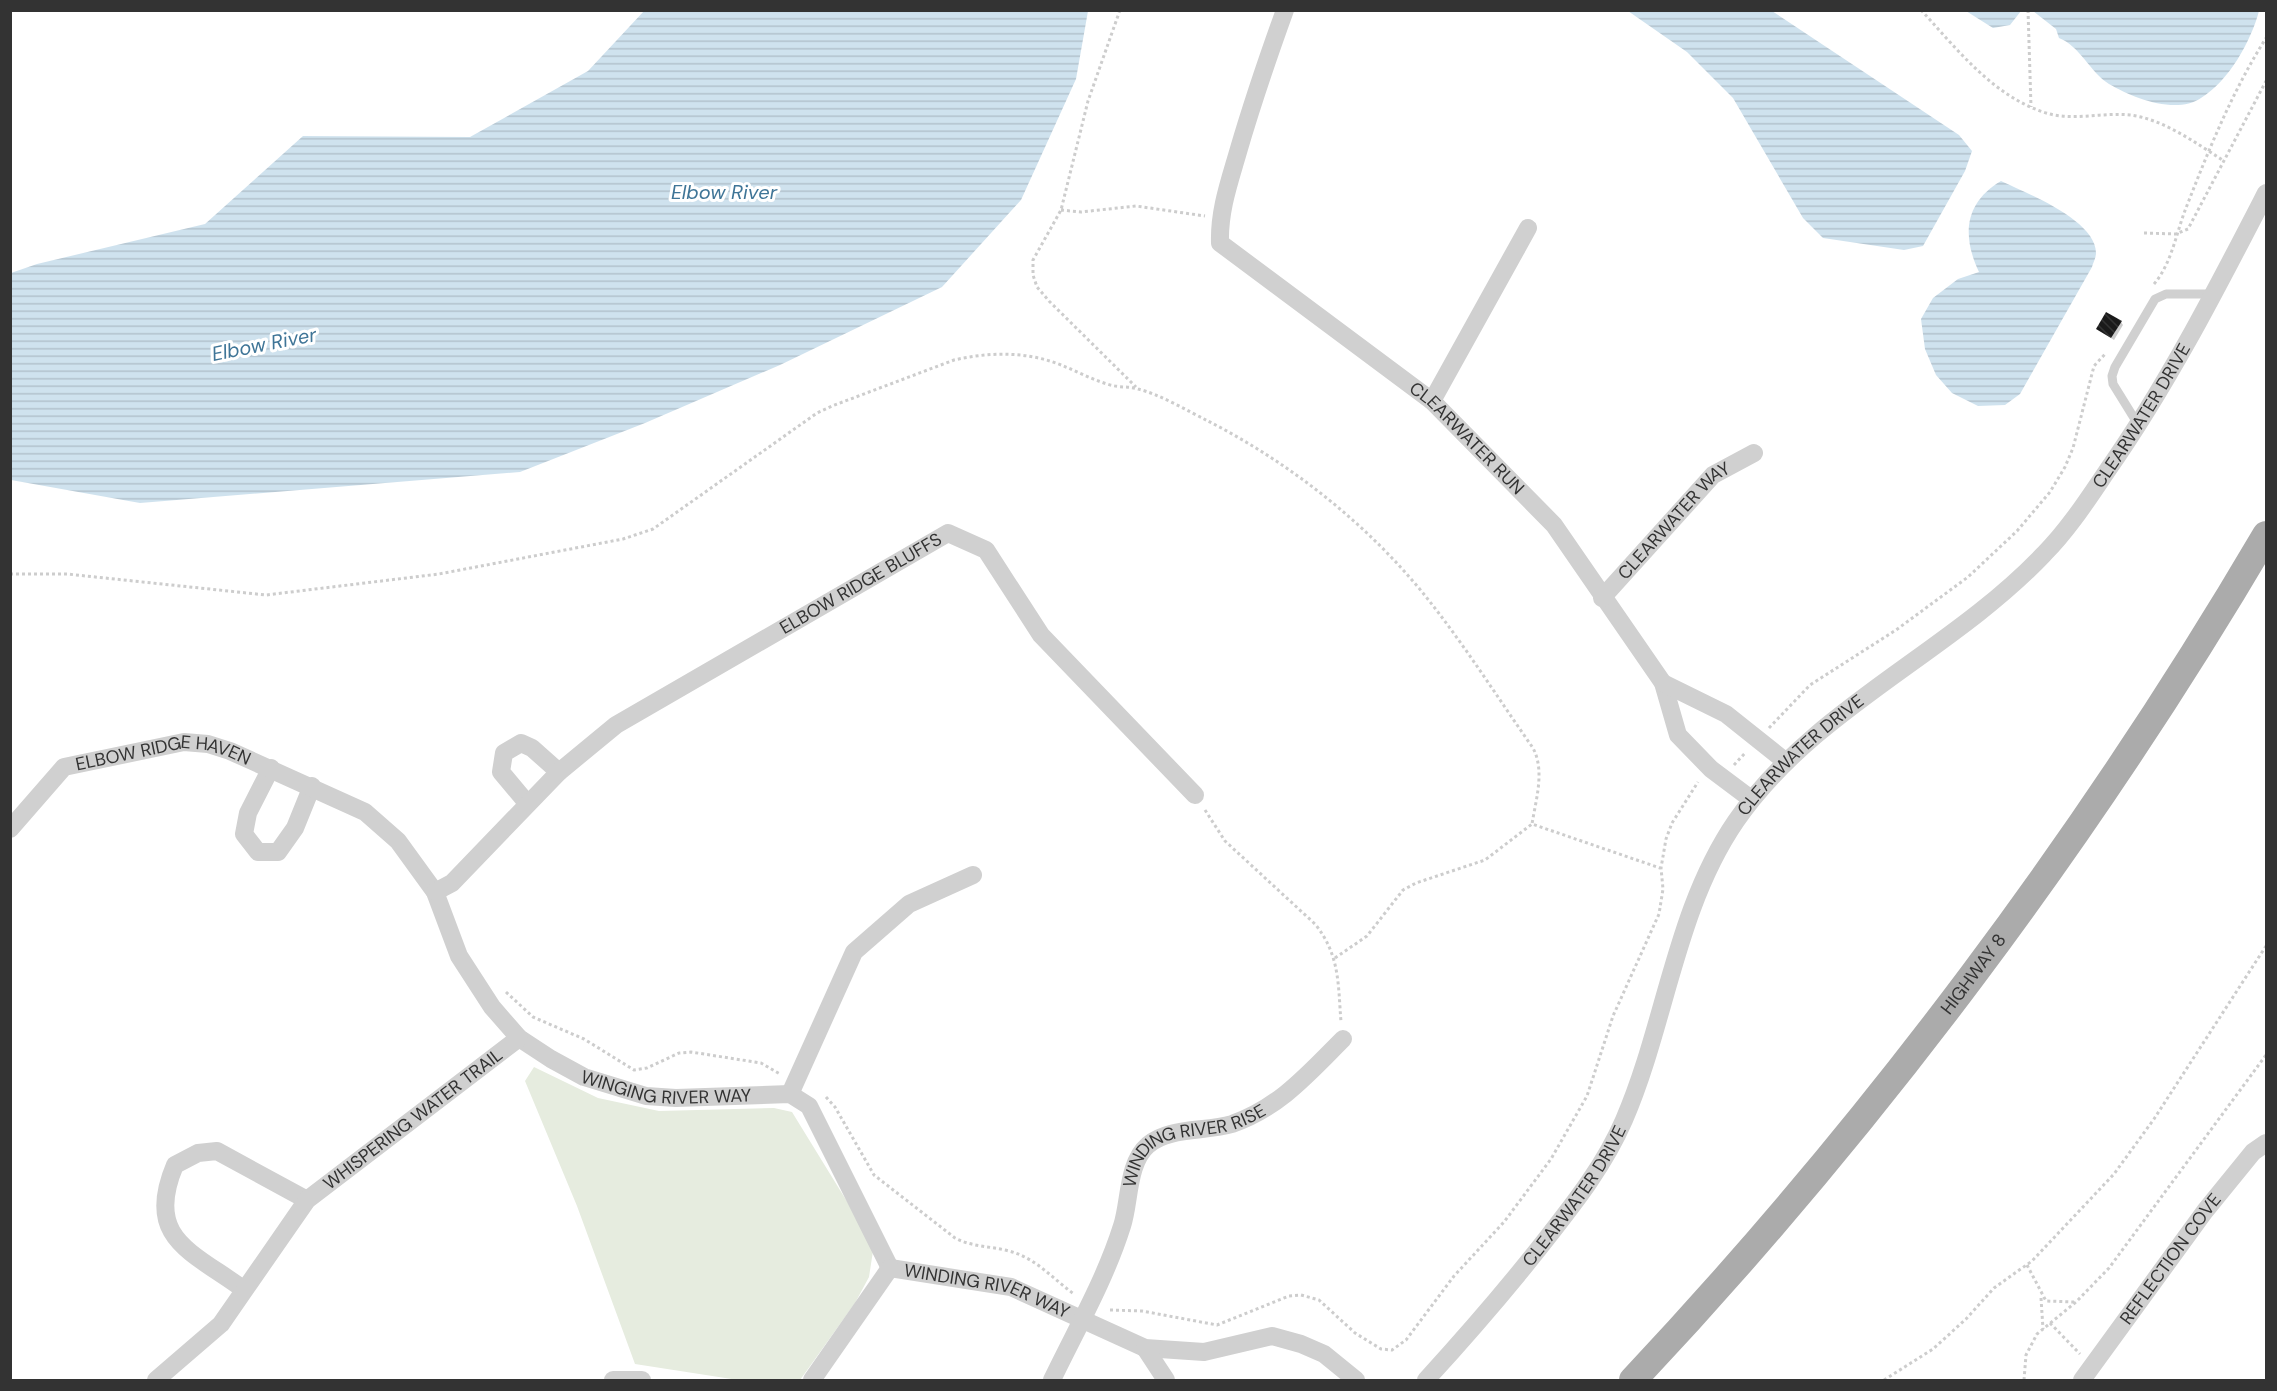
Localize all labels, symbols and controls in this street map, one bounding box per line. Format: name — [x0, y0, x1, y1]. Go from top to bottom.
water label: Elbow River — [671, 179, 778, 205]
water label: Elbow River — [209, 321, 319, 367]
street label: CLEARWATER DRIVE — [2087, 339, 2196, 493]
street label: CLEARWATER RUN — [1404, 376, 1530, 500]
street label: CLEARWATER WAY — [1612, 456, 1735, 585]
street label: ELBOW RIDGE BLUFFS — [775, 527, 946, 640]
street label: CLEARWATER DRIVE — [1732, 689, 1869, 821]
street label: ELBOW RIDGE HAVEN — [73, 730, 255, 776]
street label: HIGHWAY 8 — [1935, 929, 2012, 1020]
street label: WHISPERING WATER TRAIL — [318, 1043, 508, 1195]
street label: WINGING RIVER WAY — [578, 1065, 752, 1110]
street label: WINDING RIVER RISE — [1118, 1099, 1270, 1190]
street label: CLEARWATER DRIVE — [1517, 1122, 1632, 1271]
street label: REFLECTION COVE — [2114, 1188, 2227, 1329]
street label: WINDING RIVER WAY — [902, 1258, 1074, 1324]

